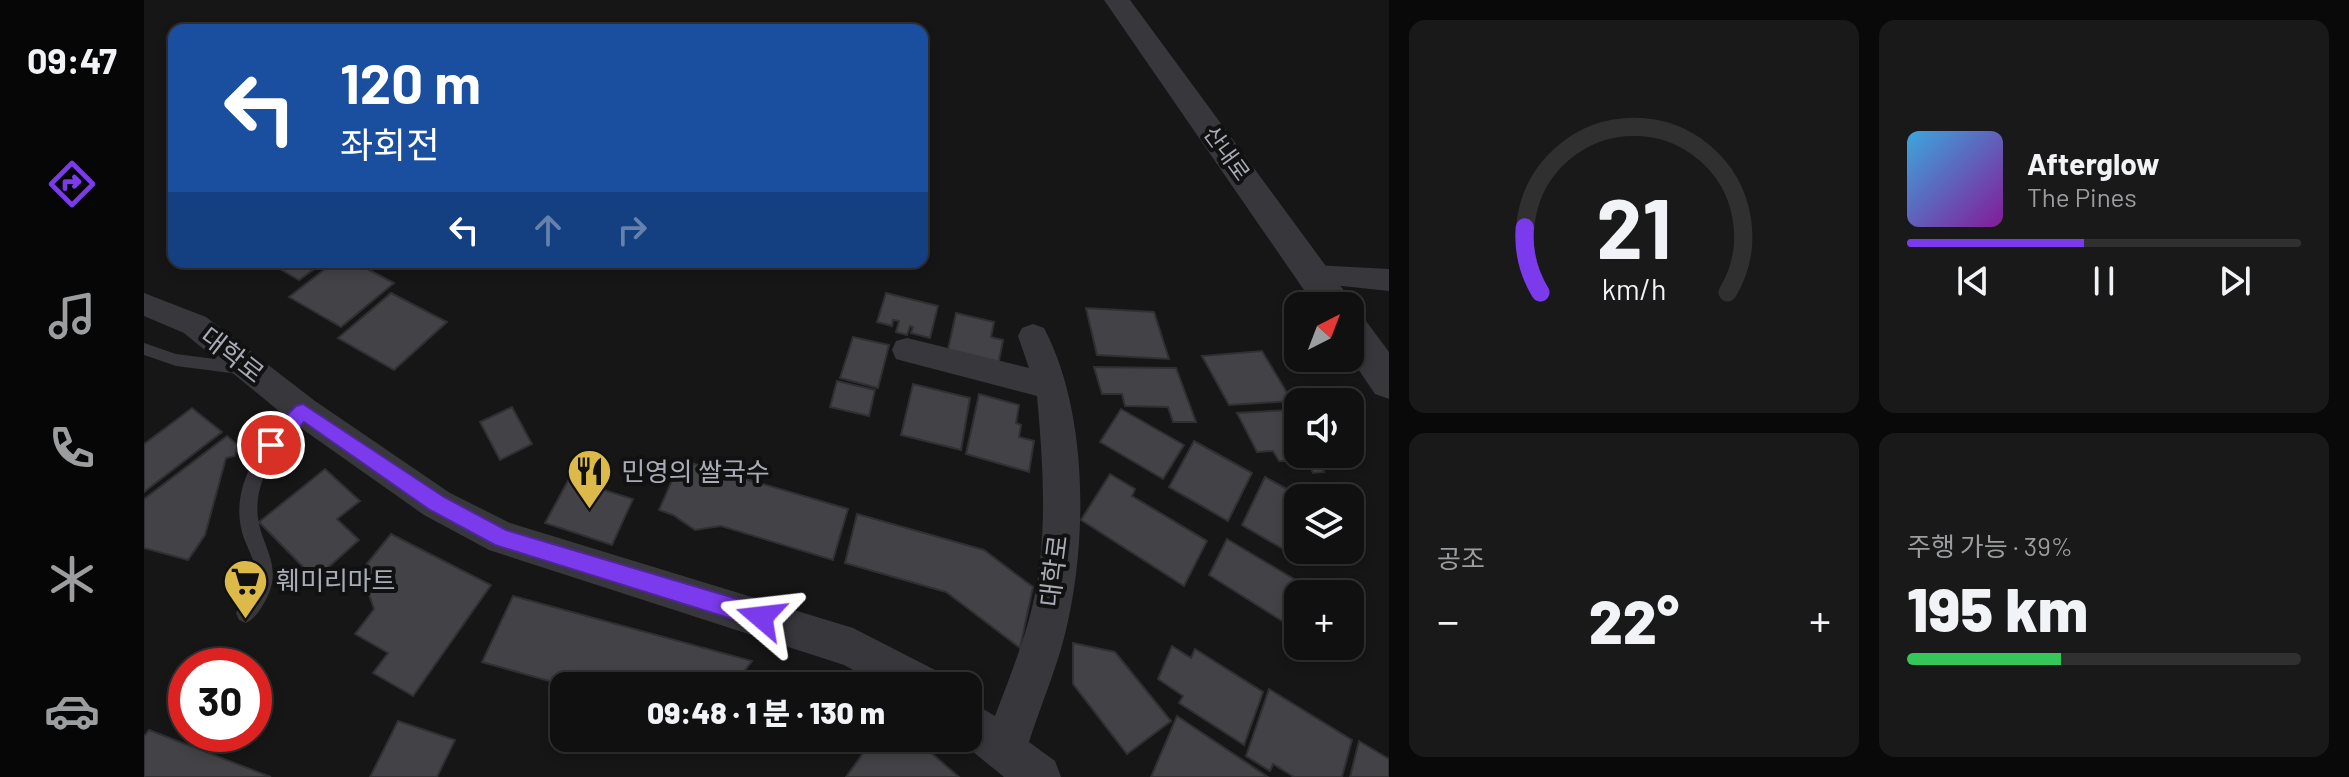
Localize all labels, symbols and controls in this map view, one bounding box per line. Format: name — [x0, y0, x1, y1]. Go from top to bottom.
text: 09:47 — [27, 38, 117, 81]
text: 120 m — [340, 48, 481, 115]
icon: left — [208, 56, 312, 160]
street label: 산내로 — [1199, 120, 1256, 185]
text: 좌회전 — [340, 122, 439, 165]
text: Afterglow — [2027, 145, 2160, 181]
icon: directions — [44, 156, 100, 212]
text: 21 — [1596, 175, 1672, 275]
text: The Pines — [2027, 181, 2137, 212]
icon: left — [442, 208, 486, 252]
icon: ahead — [526, 208, 570, 252]
icon: right — [610, 208, 654, 252]
icon: previous — [1951, 259, 1995, 303]
icon: pause — [2082, 259, 2126, 303]
icon: next — [2213, 259, 2257, 303]
text: km/h — [1602, 271, 1666, 306]
icon: music — [44, 288, 100, 344]
north arrow — [1284, 292, 1364, 372]
map controls — [1284, 292, 1364, 660]
street label: 대학로 — [195, 320, 271, 388]
button: sound — [1284, 388, 1364, 468]
pin — [237, 411, 305, 479]
icon: phone — [44, 420, 100, 476]
icon: arrive — [249, 423, 293, 467]
restaurant icon: 민영의 쌀국수 — [566, 448, 614, 511]
place label: 민영의 쌀국수 — [621, 455, 770, 486]
button: layers — [1284, 484, 1364, 564]
text: 주행 가능 · 39% — [1907, 530, 2073, 561]
street label: 대학로 — [1033, 533, 1072, 608]
text: 공조 — [1437, 542, 1485, 573]
icon: climate — [44, 551, 100, 607]
supermarket icon: 훼미리마트 — [221, 557, 269, 620]
place label: 훼미리마트 — [276, 564, 396, 595]
text: 195 km — [1907, 572, 2088, 644]
position arrow — [719, 575, 803, 659]
button: + — [1284, 580, 1364, 660]
text: 22° — [1589, 584, 1679, 656]
text: − — [1437, 593, 1459, 646]
text: + — [1809, 593, 1831, 646]
speed limit sign: 30 — [168, 648, 272, 752]
icon: car — [44, 683, 100, 739]
text: 09:48 · 1 분 · 130 m — [647, 694, 885, 730]

